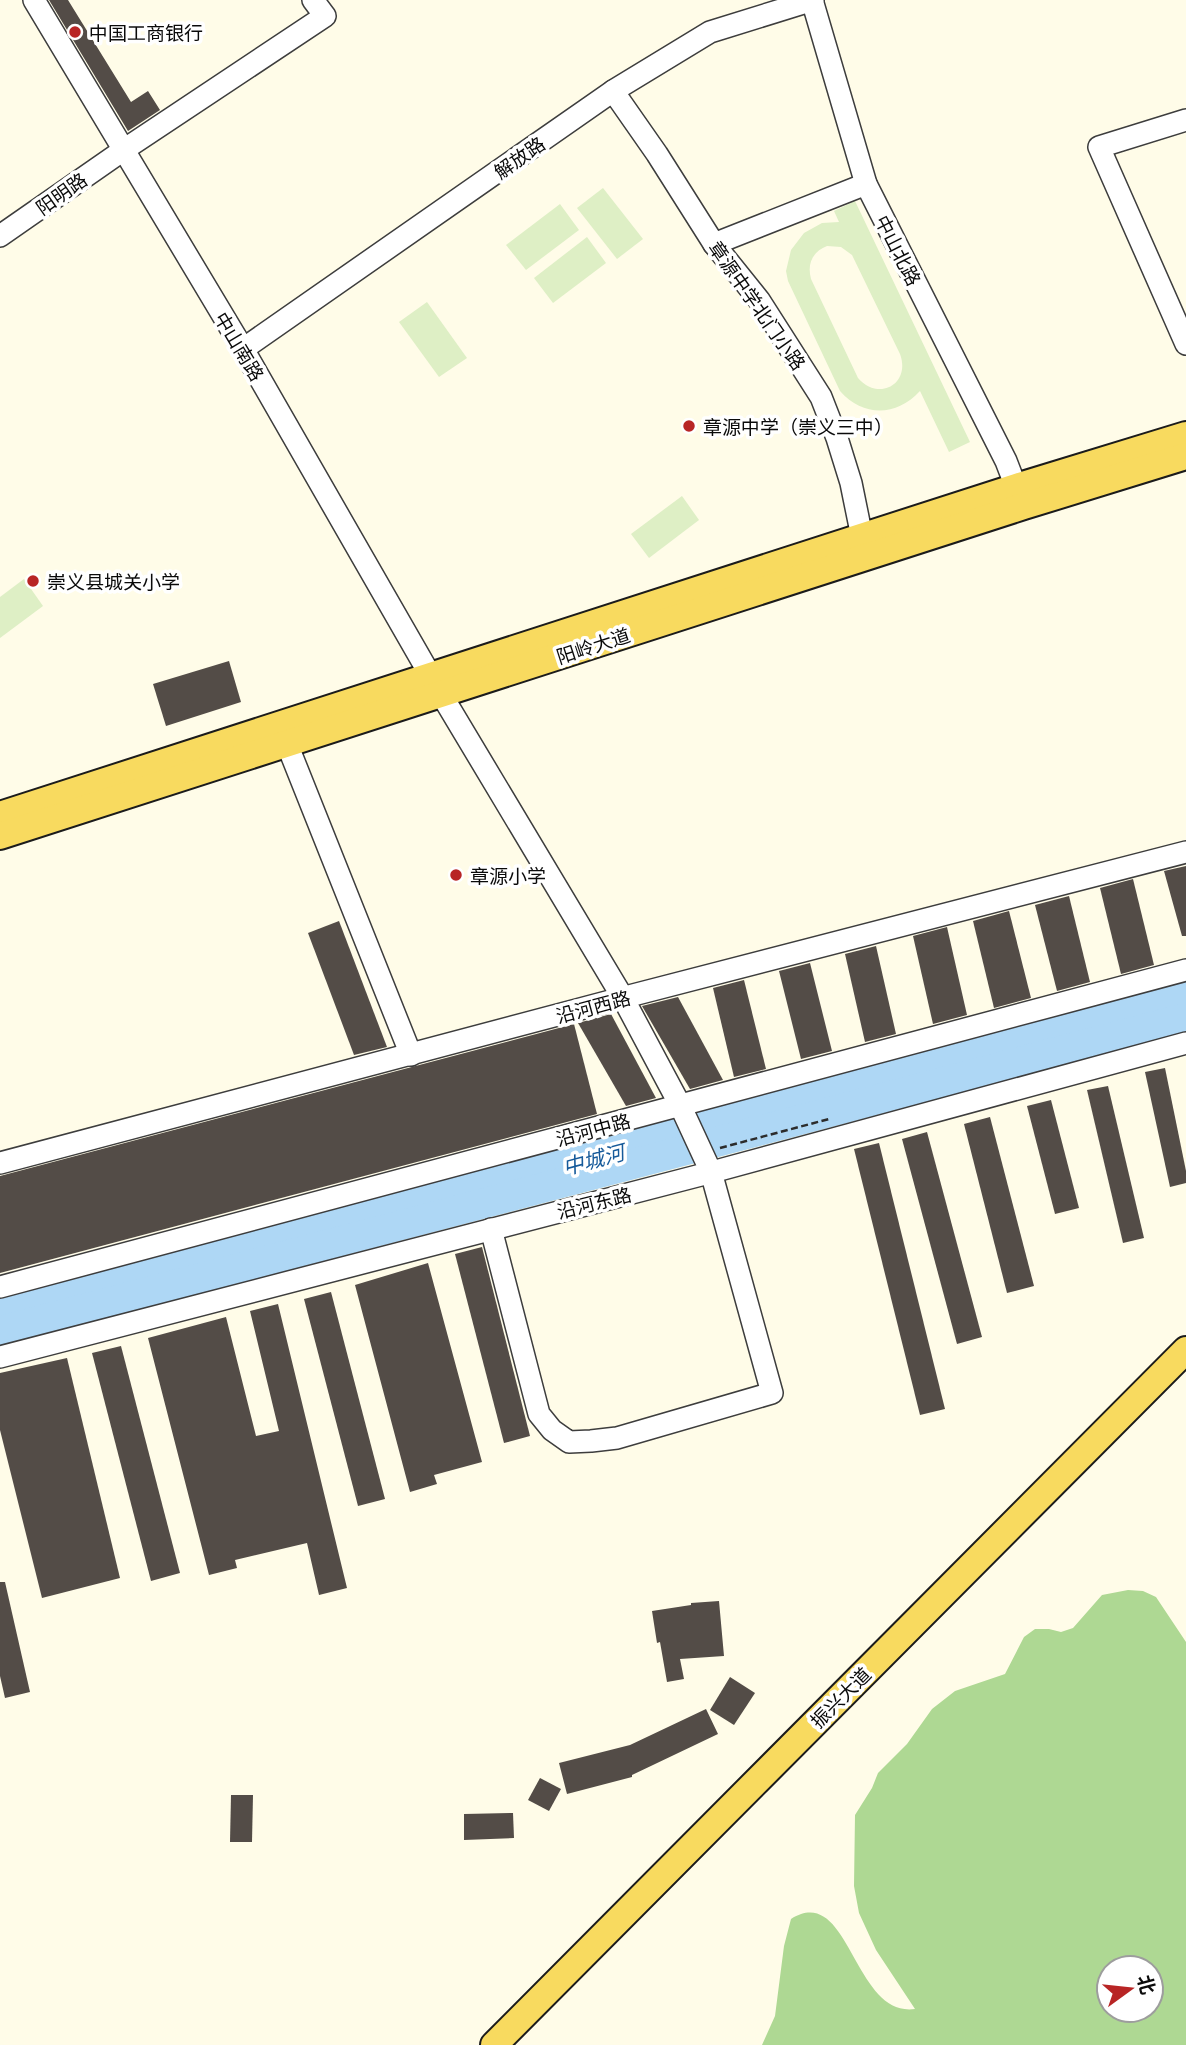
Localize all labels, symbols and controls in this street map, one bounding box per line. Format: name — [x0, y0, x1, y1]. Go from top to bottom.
place label: 中国工商银行 — [89, 18, 203, 46]
marker: 中国工商银行 — [67, 24, 83, 40]
street label: 解放路 — [488, 129, 550, 185]
street label: 阳明路 — [30, 165, 92, 221]
street label: 中山北路 — [869, 210, 929, 290]
street label: 章源中学北门小路 — [703, 235, 813, 375]
street label: 中山南路 — [208, 306, 272, 386]
place label: 章源中学（崇义三中） — [703, 412, 893, 440]
marker: 章源中学（崇义三中） — [681, 418, 697, 434]
place label: 崇义县城关小学 — [47, 567, 180, 595]
marker: 崇义县城关小学 — [25, 573, 41, 589]
street label: 阳岭大道 — [553, 620, 633, 670]
place label: 章源小学 — [470, 861, 546, 889]
marker: 章源小学 — [448, 867, 464, 883]
street label: 沿河西路 — [553, 983, 633, 1029]
street label: 沿河中路 — [553, 1106, 633, 1152]
water label: 中城河 — [559, 1134, 631, 1181]
street label: 沿河东路 — [554, 1179, 634, 1225]
street label: 振兴大道 — [803, 1660, 877, 1734]
north arrow — [1095, 1954, 1165, 2024]
text: 北 — [1131, 1972, 1163, 1997]

